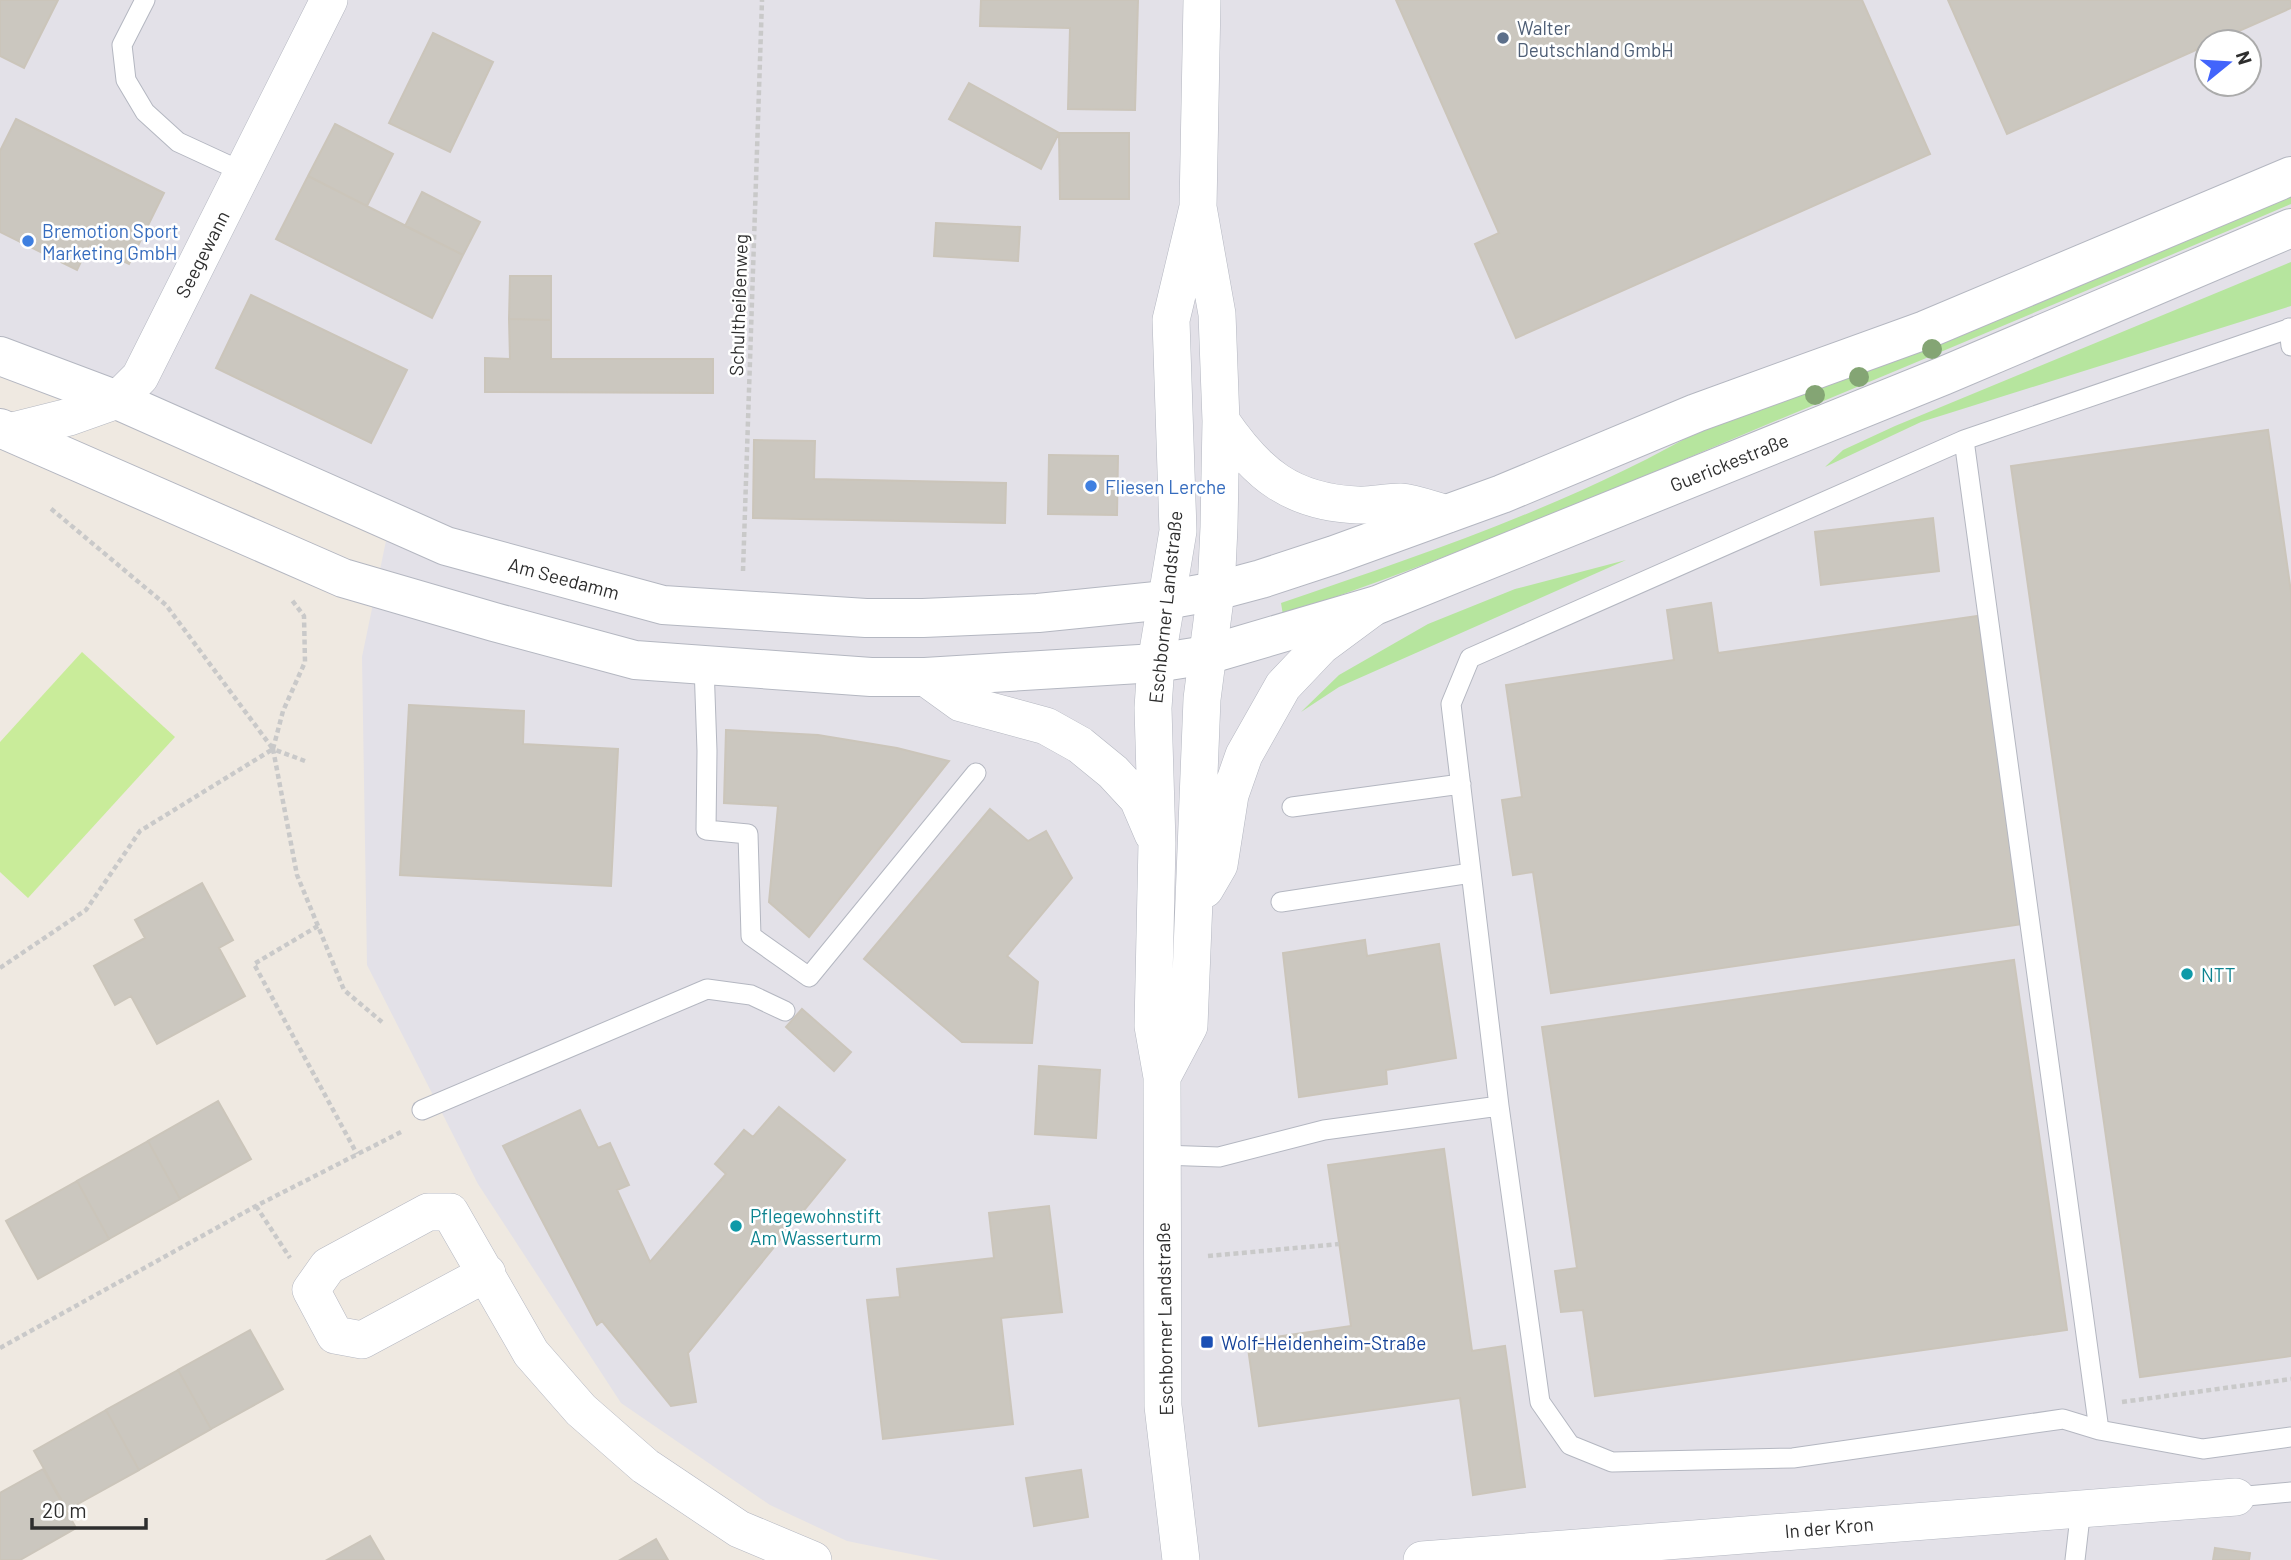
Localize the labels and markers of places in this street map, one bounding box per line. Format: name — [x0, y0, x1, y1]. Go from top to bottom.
place label: Walter Deutschland GmbH — [1517, 16, 1674, 61]
marker: Walter Deutschland GmbH — [1495, 30, 1511, 46]
place label: Bremotion Sport Marketing GmbH — [42, 219, 179, 264]
marker: Bremotion Sport Marketing GmbH — [20, 233, 36, 249]
place label: Fliesen Lerche — [1105, 475, 1226, 498]
marker: Fliesen Lerche — [1083, 478, 1099, 494]
place label: NTT — [2201, 963, 2235, 986]
marker: NTT — [2179, 966, 2195, 982]
place label: Pflegewohnstift Am Wasserturm — [750, 1204, 882, 1249]
marker: Pflegewohnstift Am Wasserturm — [728, 1218, 744, 1234]
place label: Wolf-Heidenheim-Straße — [1221, 1331, 1426, 1354]
marker: Wolf-Heidenheim-Straße — [1199, 1334, 1215, 1350]

